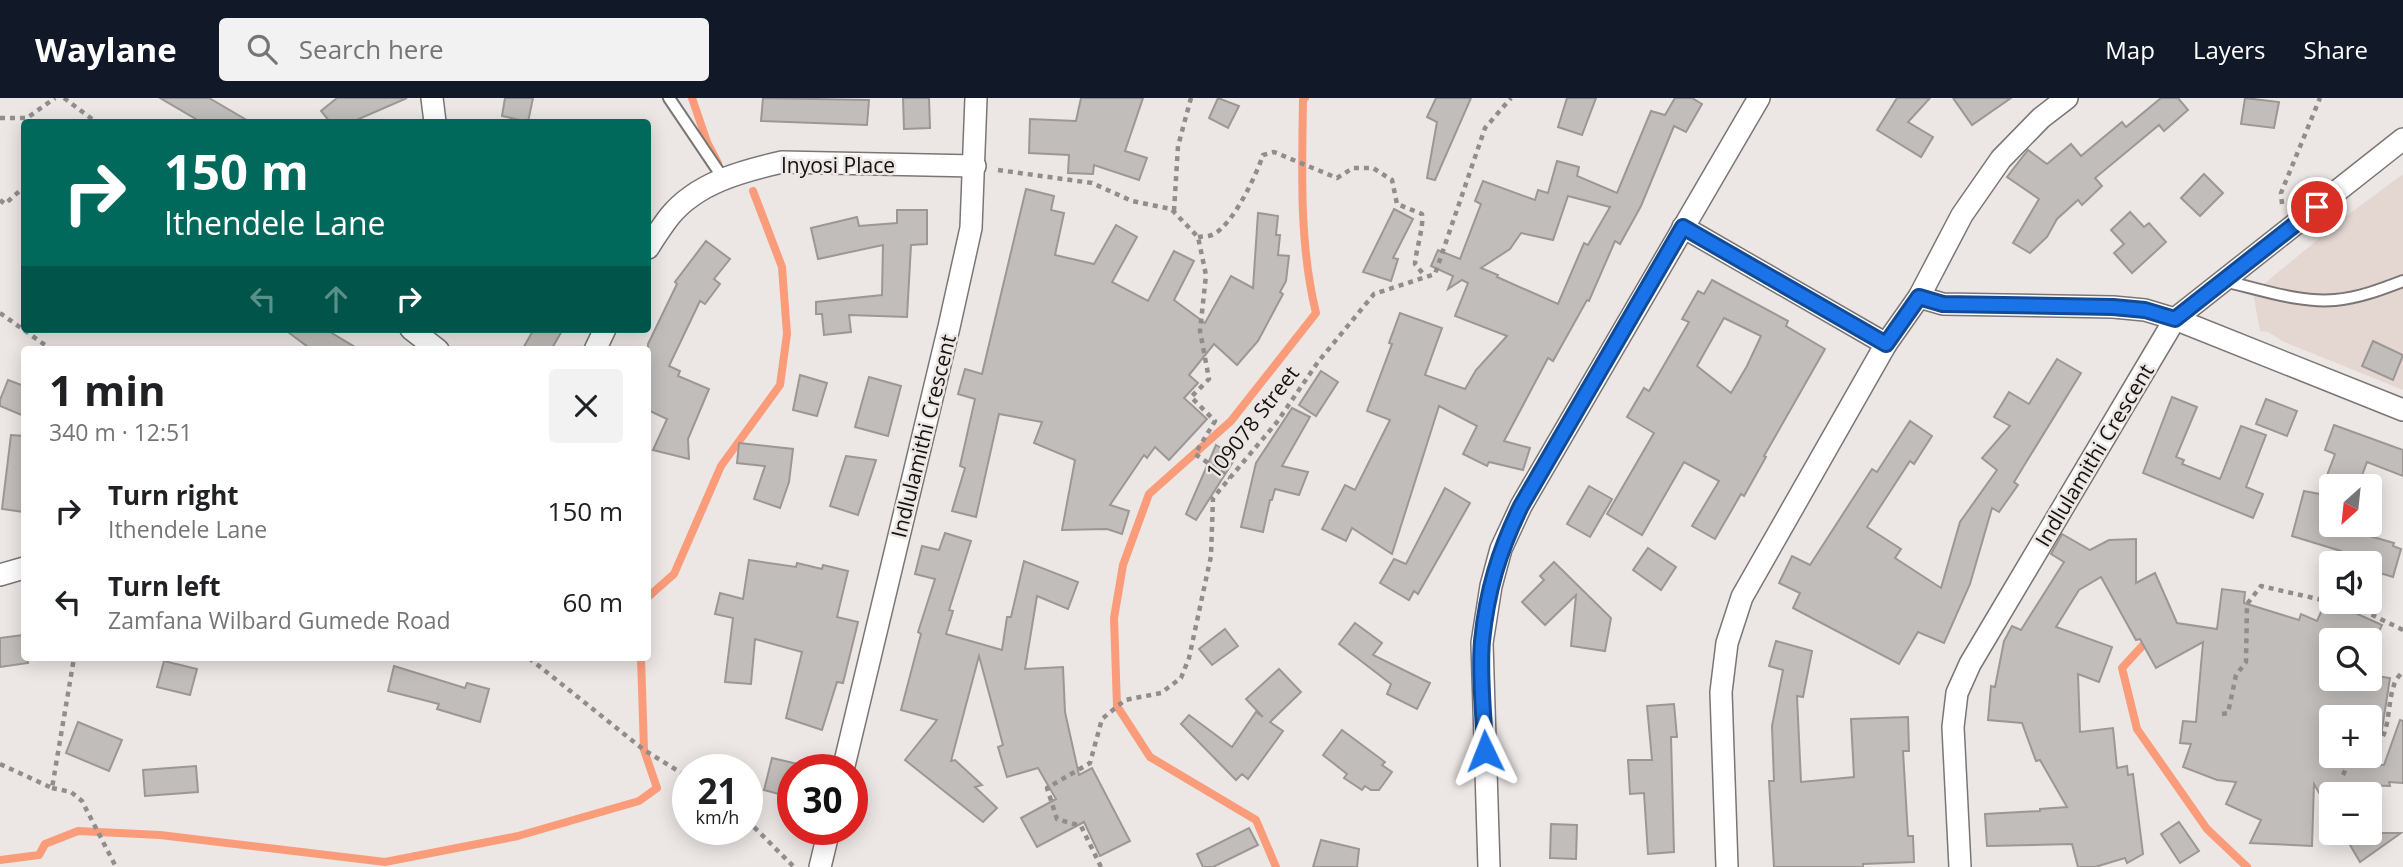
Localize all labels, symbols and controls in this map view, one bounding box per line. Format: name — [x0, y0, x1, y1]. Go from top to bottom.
search box — [219, 18, 709, 81]
text: Waylane — [35, 27, 177, 72]
icon: search — [243, 30, 281, 68]
text: Search here — [299, 31, 444, 67]
text: Map — [2105, 33, 2155, 66]
text: Layers — [2193, 33, 2266, 66]
text: Share — [2304, 33, 2368, 66]
text: 150 m — [164, 138, 309, 204]
icon: right — [49, 147, 140, 238]
street label: Inyosi Place — [781, 151, 895, 179]
pin — [2287, 177, 2347, 237]
icon: arrive — [2298, 188, 2336, 226]
text: Ithendele Lane — [164, 201, 386, 244]
icon: left — [244, 280, 282, 318]
icon: ahead — [317, 280, 355, 318]
icon: right — [390, 280, 428, 318]
street label: Indlulamithi Crescent — [884, 331, 962, 541]
street label: Indlulamithi Crescent — [2028, 358, 2160, 552]
street label: 109078 Street — [1199, 360, 1305, 484]
text: 1 min — [49, 361, 166, 418]
button: close — [549, 369, 623, 443]
text: 340 m · 12:51 — [49, 416, 192, 448]
north arrow — [2319, 474, 2382, 537]
map controls — [2319, 474, 2382, 845]
text: Turn right — [108, 477, 239, 513]
icon: right — [49, 492, 87, 530]
text: 150 m — [548, 493, 623, 529]
text: Ithendele Lane — [108, 513, 267, 545]
button: sound — [2319, 551, 2382, 614]
text: Turn left — [108, 568, 220, 604]
icon: left — [49, 583, 87, 621]
text: 60 m — [562, 584, 623, 620]
text: Zamfana Wilbard Gumede Road — [108, 604, 451, 636]
button: search — [2319, 628, 2382, 691]
button: + — [2319, 705, 2382, 768]
position arrow — [1448, 714, 1522, 788]
speed limit sign: 30 — [777, 754, 868, 845]
text: 21 — [697, 767, 738, 814]
button: − — [2319, 782, 2382, 845]
text: km/h — [696, 805, 739, 829]

